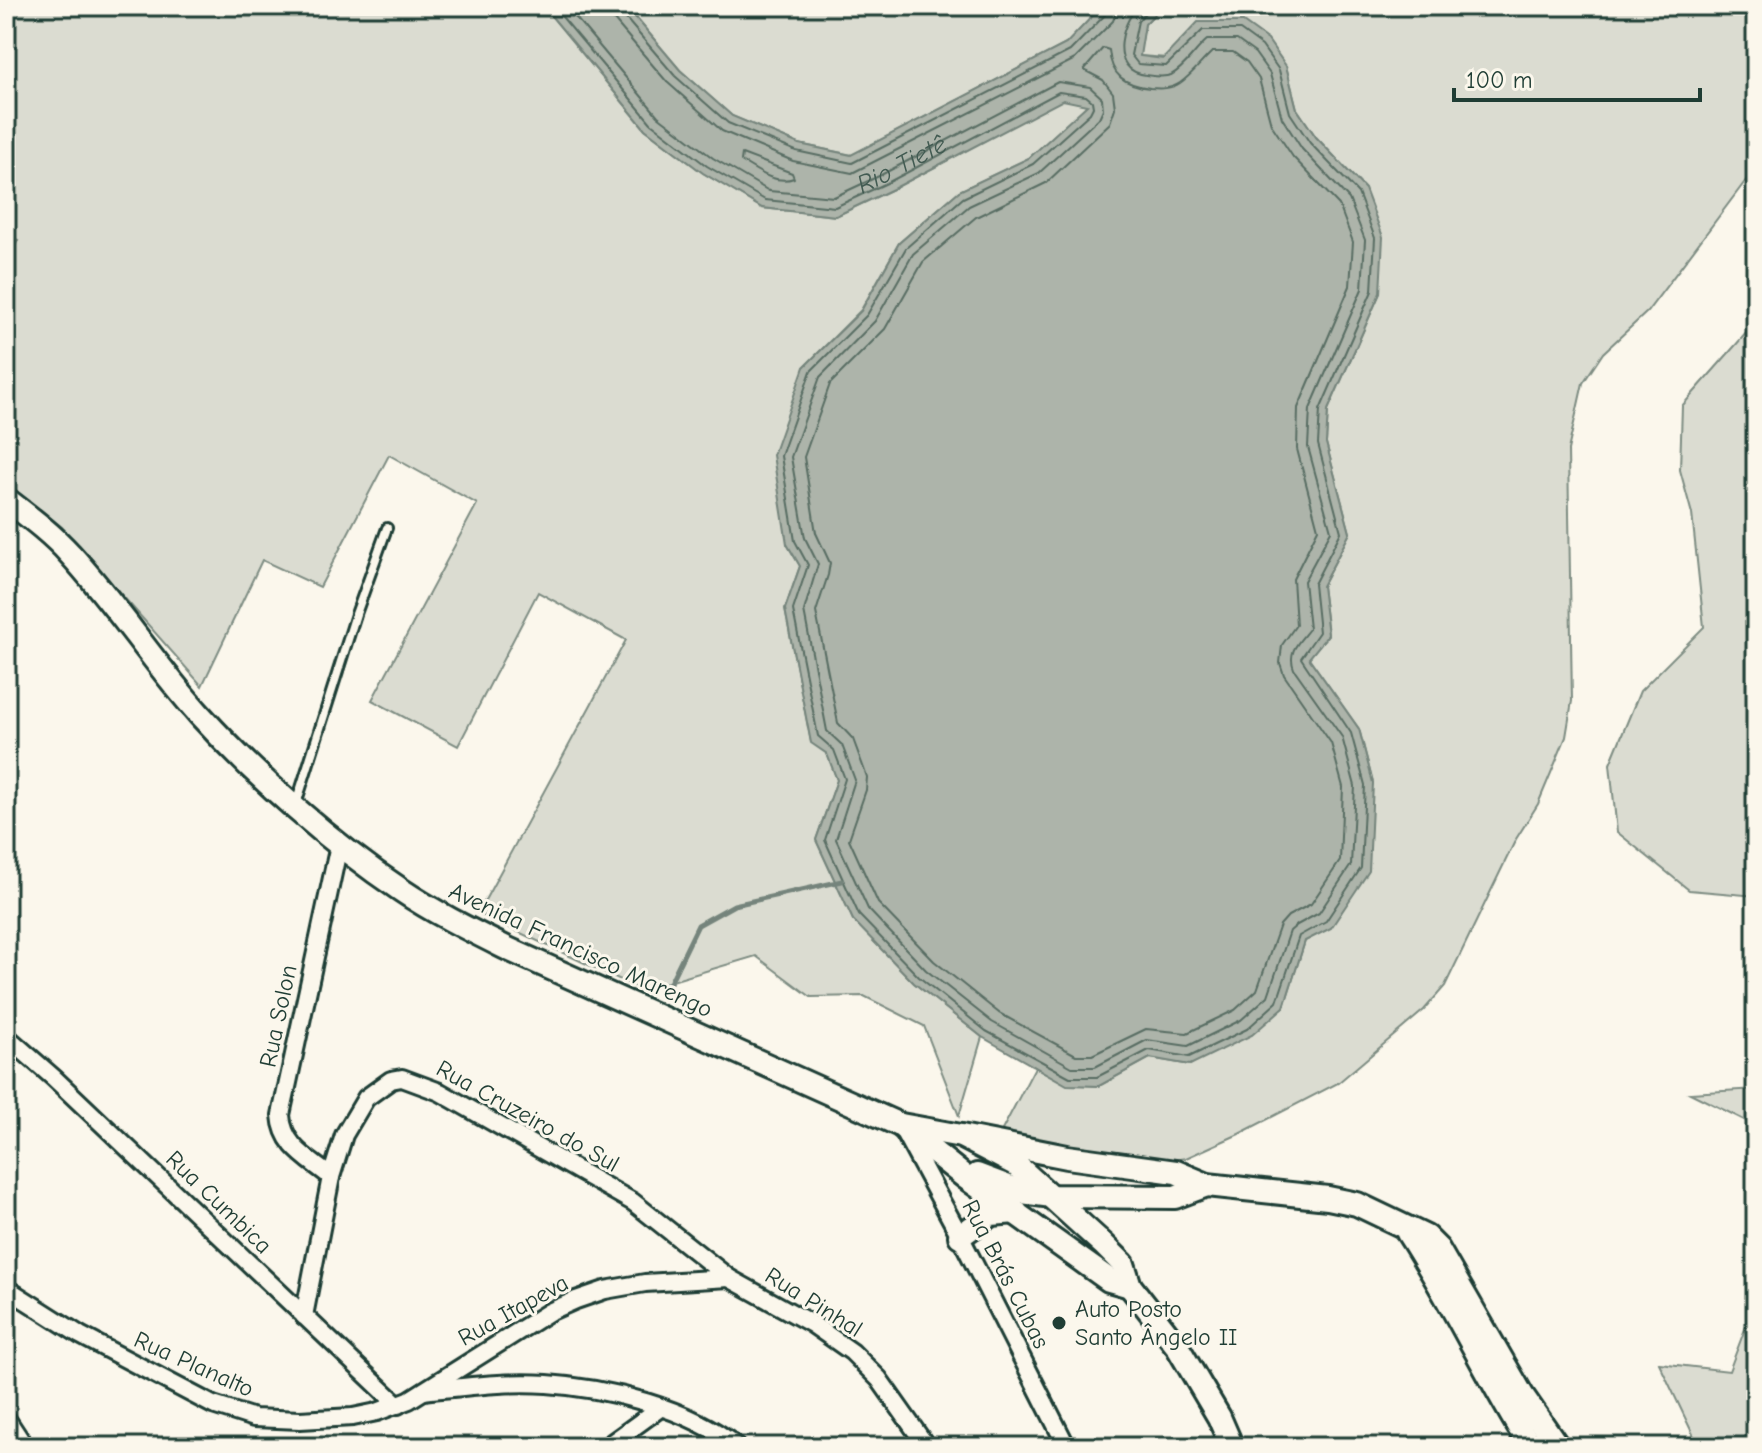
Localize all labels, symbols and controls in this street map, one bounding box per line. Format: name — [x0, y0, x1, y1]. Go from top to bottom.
scale bar — [1454, 52, 1700, 102]
text: 100 m — [1466, 66, 1533, 94]
water label: Rio Tietê — [852, 129, 952, 200]
street label: Avenida Francisco Marengo — [445, 877, 717, 1023]
street label: Rua Solon — [253, 962, 303, 1070]
street label: Rua Cruzeiro do Sul — [432, 1054, 624, 1178]
street label: Rua Cumbica — [160, 1145, 278, 1259]
street label: Rua Brás Cubas — [956, 1195, 1056, 1353]
street label: Rua Pinhal — [760, 1261, 868, 1343]
street label: Rua Itapeva — [453, 1268, 573, 1352]
place label: Auto Posto Santo Ângelo II — [1075, 1295, 1238, 1351]
marker: Auto Posto Santo Ângelo II — [1050, 1314, 1068, 1332]
street label: Rua Planalto — [130, 1325, 258, 1403]

